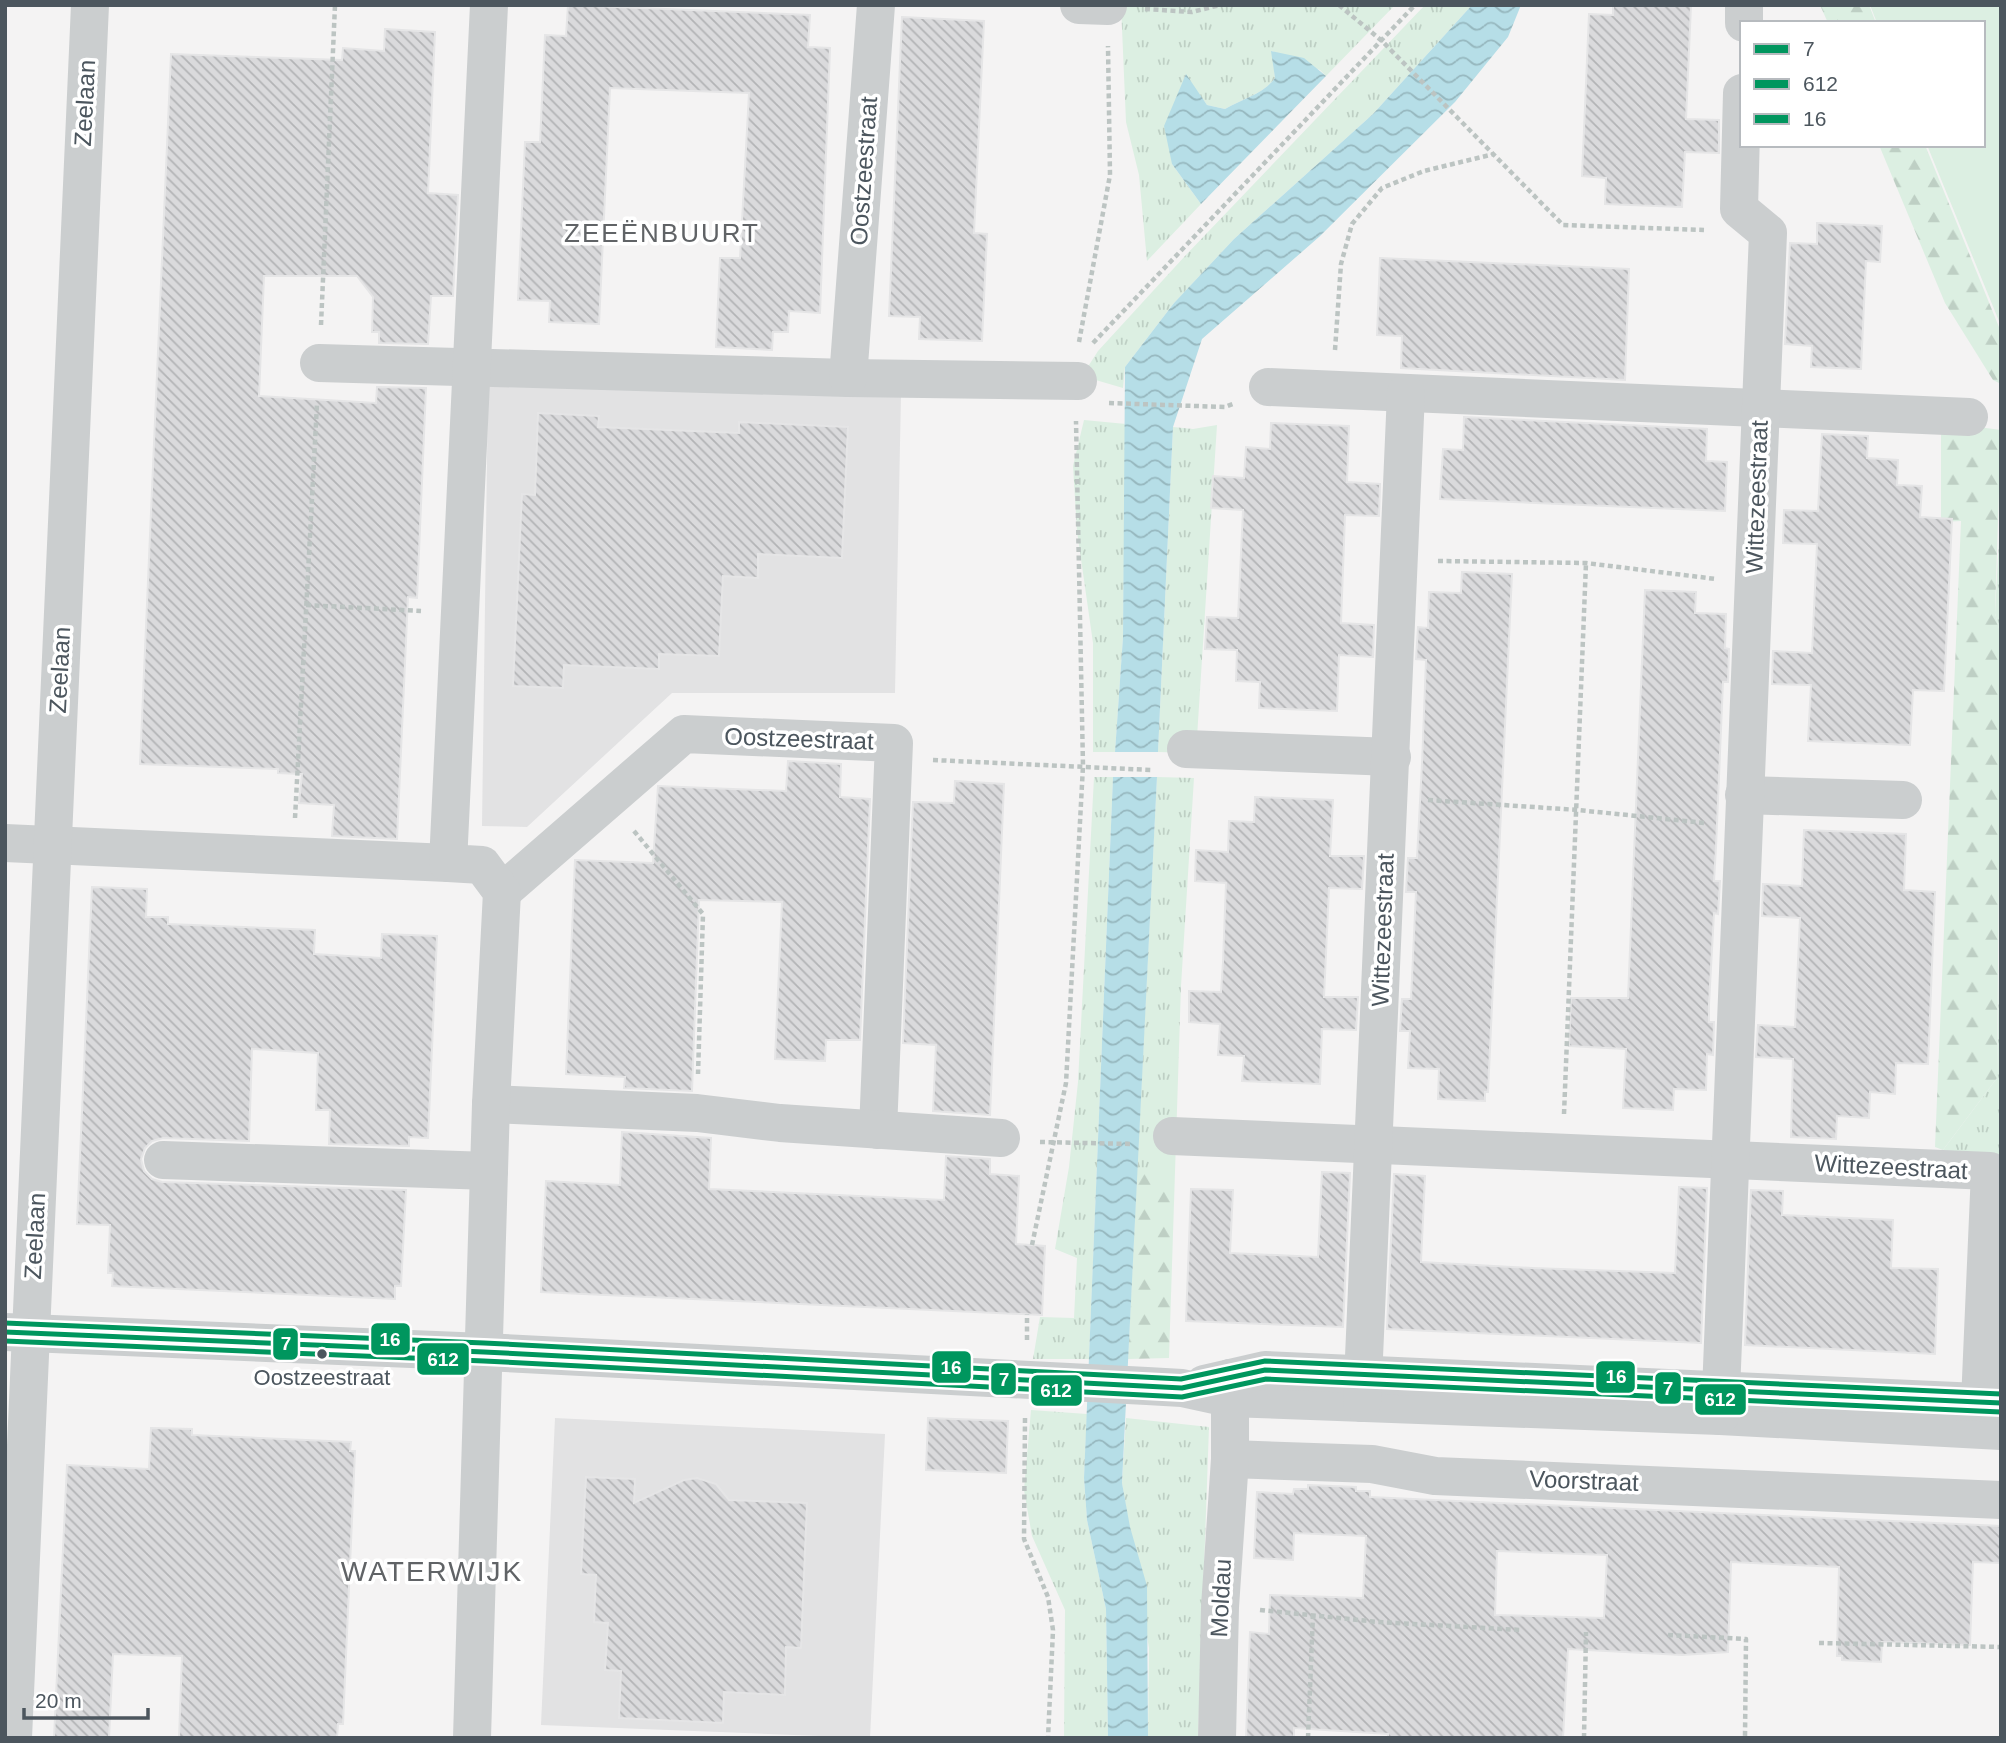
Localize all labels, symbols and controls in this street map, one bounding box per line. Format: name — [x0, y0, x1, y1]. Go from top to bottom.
legend — [1740, 21, 1985, 147]
text: 7 — [1803, 37, 1815, 60]
street label: Zeelaan — [69, 59, 100, 147]
text: 612 — [1803, 72, 1838, 95]
street label: Oostzeestraat — [845, 95, 882, 246]
text: 16 — [1803, 107, 1826, 130]
district label: ZEEËNBUURT — [564, 218, 760, 248]
street label: Wittezeestraat — [1740, 420, 1773, 574]
street label: Zeelaan — [44, 626, 75, 714]
street label: Oostzeestraat — [724, 722, 874, 755]
street label: Wittezeestraat — [1366, 853, 1399, 1007]
street label: Wittezeestraat — [1814, 1149, 1969, 1184]
street label: Zeelaan — [19, 1192, 50, 1280]
line badge: 16 — [370, 1322, 411, 1356]
line badge: 7 — [272, 1327, 299, 1361]
text: 16 — [379, 1329, 401, 1350]
text: 7 — [281, 1333, 291, 1354]
line badge: 612 — [416, 1342, 470, 1376]
marker: Oostzeestraat — [315, 1347, 329, 1361]
text: 612 — [427, 1349, 459, 1370]
line badge: 16 — [931, 1350, 972, 1384]
text: 16 — [940, 1357, 962, 1378]
line badge: 16 — [1595, 1360, 1636, 1394]
line badge: 7 — [990, 1362, 1017, 1396]
place label: Oostzeestraat — [254, 1365, 390, 1390]
text: 16 — [1605, 1366, 1627, 1387]
text: 7 — [999, 1369, 1009, 1390]
line badge: 7 — [1654, 1371, 1682, 1405]
line badge: 612 — [1030, 1374, 1083, 1407]
text: 7 — [1663, 1378, 1673, 1399]
text: 612 — [1040, 1380, 1072, 1401]
line badge: 612 — [1694, 1383, 1747, 1416]
text: 612 — [1704, 1389, 1736, 1410]
street label: Voorstraat — [1529, 1465, 1639, 1496]
district label: WATERWIJK — [341, 1556, 523, 1587]
street label: Moldau — [1205, 1558, 1236, 1638]
scale bar — [24, 1676, 149, 1720]
text: 20 m — [35, 1689, 82, 1712]

